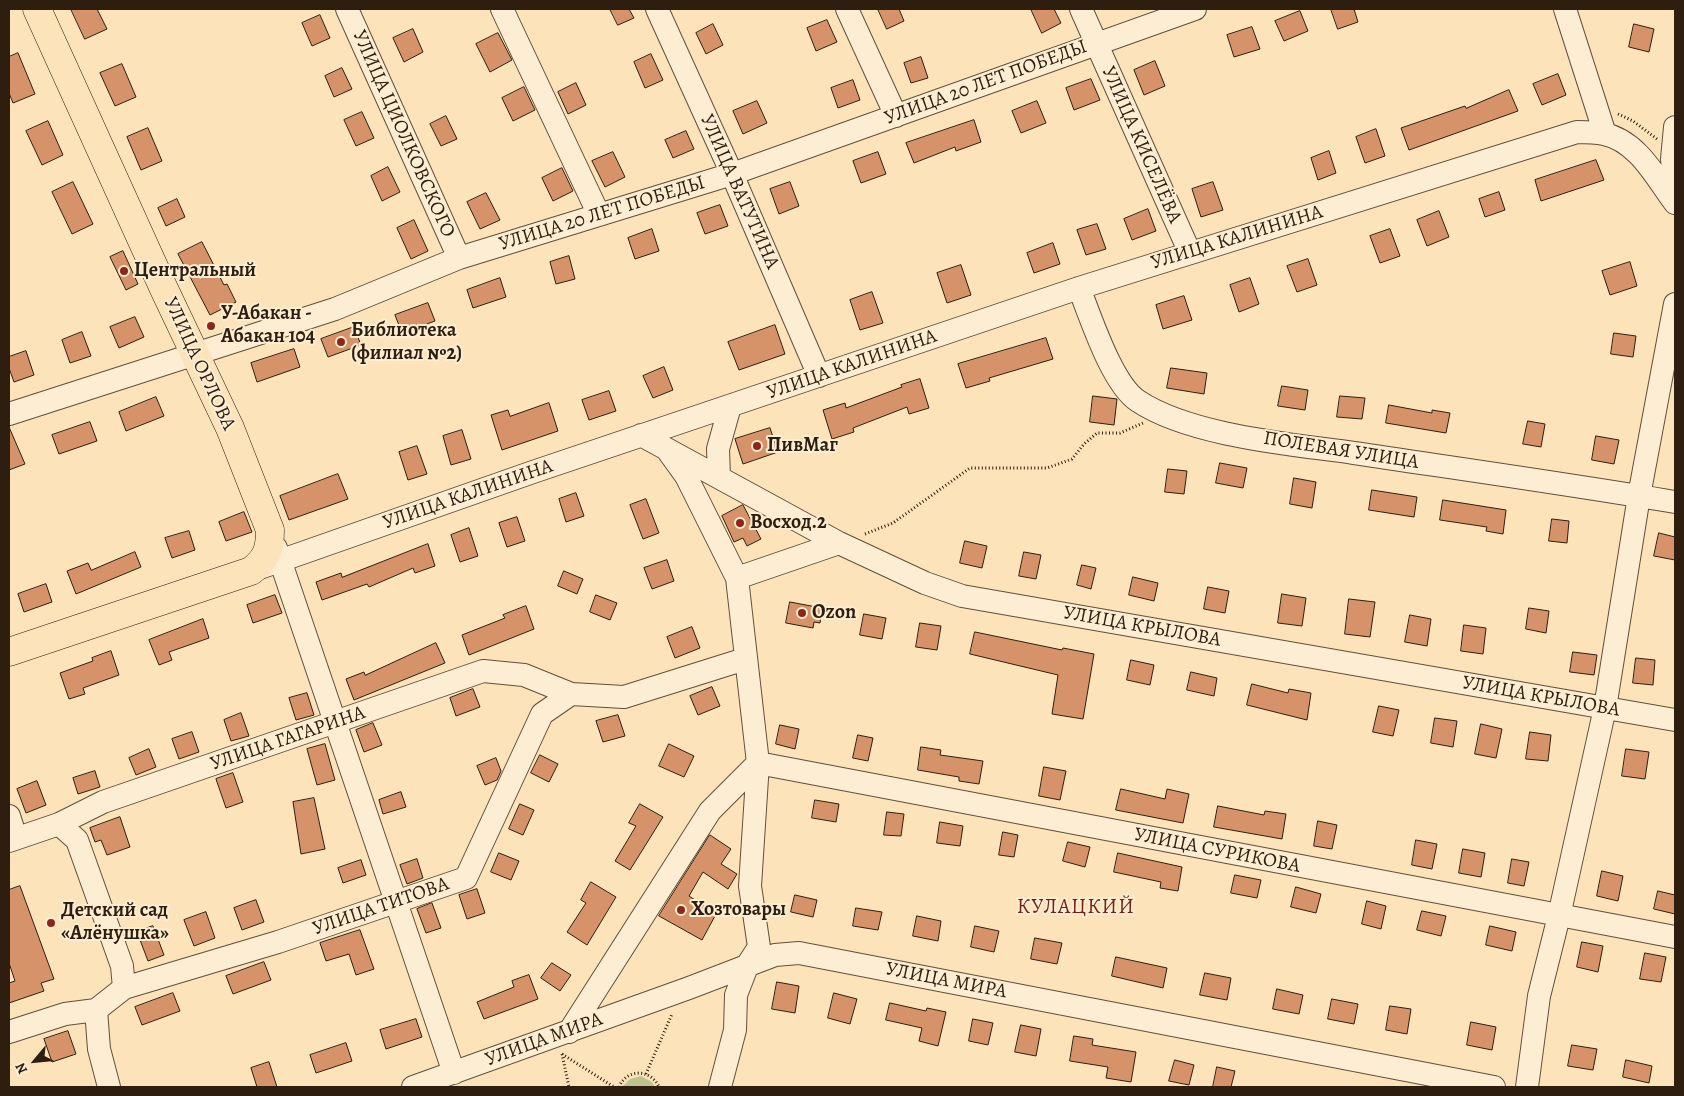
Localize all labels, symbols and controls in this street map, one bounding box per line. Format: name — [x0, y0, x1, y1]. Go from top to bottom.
street label: УЛИЦА ЦИОЛКОВСКОГО — [346, 27, 460, 241]
street label: УЛИЦА 20 ЛЕТ ПОБЕДЫ — [881, 35, 1091, 131]
street label: УЛИЦА КИСЕЛЁВА — [1096, 63, 1186, 227]
street label: УЛИЦА ВАТУТИНА — [694, 111, 784, 273]
street label: УЛИЦА 20 ЛЕТ ПОБЕДЫ — [496, 171, 708, 257]
street label: УЛИЦА КАЛИНИНА — [1148, 201, 1326, 275]
place label: Центральный — [134, 259, 256, 283]
marker: Центральный — [118, 265, 130, 277]
street label: УЛИЦА ОРЛОВА — [158, 294, 240, 434]
place label: У-Абакан - Абакан 104 — [221, 302, 315, 349]
place label: Библиотека (филиал №2) — [351, 319, 462, 366]
marker: У-Абакан - Абакан 104 — [205, 320, 217, 332]
street label: УЛИЦА КАЛИНИНА — [764, 325, 940, 405]
marker: Библиотека (филиал №2) — [335, 336, 347, 348]
street label: ПОЛЕВАЯ УЛИЦА — [1262, 427, 1420, 475]
place label: ПивМаг — [767, 434, 838, 458]
marker: ПивМаг — [751, 440, 763, 452]
street label: УЛИЦА КАЛИНИНА — [380, 455, 556, 535]
place label: Восход.2 — [750, 511, 827, 535]
marker: Восход.2 — [734, 517, 746, 529]
place label: Ozon — [812, 601, 856, 625]
street label: УЛИЦА КРЫЛОВА — [1061, 601, 1223, 653]
marker: Ozon — [796, 607, 808, 619]
street label: УЛИЦА КРЫЛОВА — [1460, 671, 1622, 723]
street label: УЛИЦА ГАГАРИНА — [207, 701, 369, 777]
street label: УЛИЦА СУРИКОВА — [1132, 823, 1302, 879]
street label: УЛИЦА ТИТОВА — [310, 872, 452, 942]
district label: КУЛАЦКИЙ — [1016, 895, 1136, 921]
place label: Хозтовары — [691, 898, 786, 922]
place label: Детский сад «Алёнушка» — [61, 899, 169, 946]
marker: Хозтовары — [675, 904, 687, 916]
marker: Детский сад «Алёнушка» — [45, 917, 57, 929]
street label: УЛИЦА МИРА — [883, 957, 1009, 1005]
street label: УЛИЦА МИРА — [482, 1008, 606, 1072]
north arrow — [10, 1036, 60, 1086]
text: N — [11, 1059, 32, 1077]

